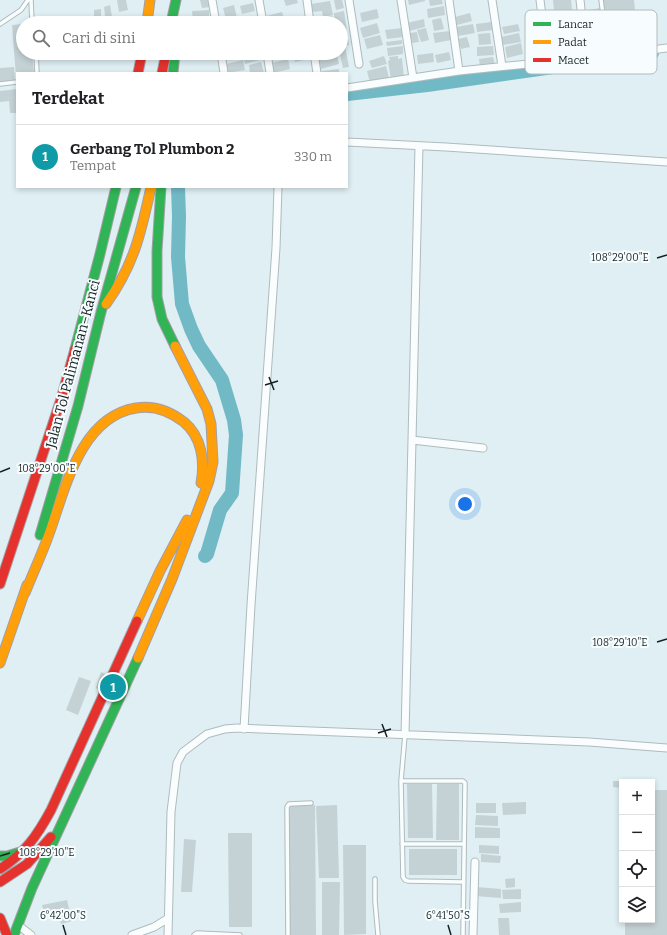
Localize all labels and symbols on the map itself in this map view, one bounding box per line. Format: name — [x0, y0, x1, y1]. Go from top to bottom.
legend — [525, 10, 657, 74]
text: Lancar — [558, 18, 593, 31]
text: Padat — [558, 36, 587, 49]
text: Macet — [558, 54, 589, 67]
text: 108°29'00"E — [591, 252, 649, 264]
street label: Jalan Tol Palimanan–Kanci — [42, 278, 104, 451]
text: 108°29'00"E — [18, 463, 76, 475]
your location — [455, 494, 475, 514]
text: 108°29'10"E — [592, 637, 648, 649]
pin: 1 — [100, 672, 126, 702]
text: 108°29'10"E — [19, 847, 75, 859]
text: 6°42'00"S — [40, 910, 86, 922]
text: 6°41'50"S — [426, 910, 470, 922]

